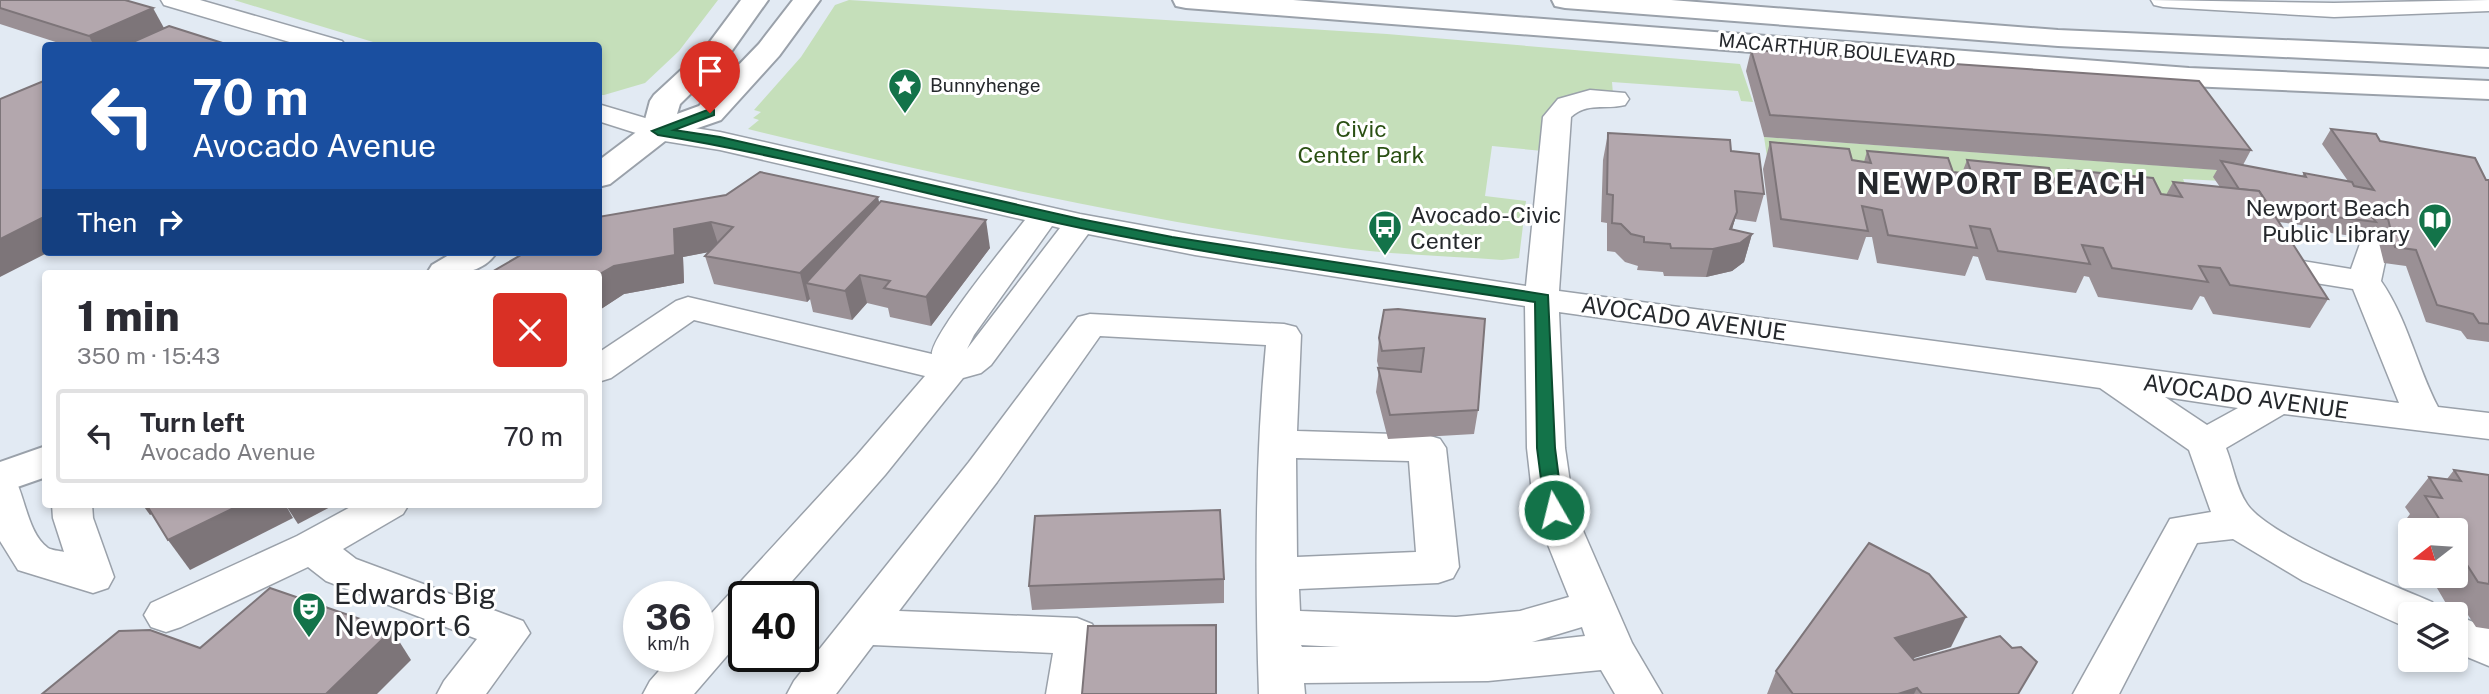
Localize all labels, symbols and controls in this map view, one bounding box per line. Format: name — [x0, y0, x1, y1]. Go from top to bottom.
street label: MACARTHUR BOULEVARD — [1718, 29, 1956, 71]
pin — [680, 41, 740, 113]
icon: arrive — [691, 52, 729, 90]
place icon: Bunnyhenge — [886, 66, 924, 115]
text: 70 m — [192, 68, 309, 126]
icon: left — [77, 70, 168, 161]
place label: Bunnyhenge — [930, 74, 1041, 96]
park label: Civic Center Park — [1298, 115, 1425, 168]
text: Avocado Avenue — [192, 127, 436, 164]
district label: NEWPORT BEACH — [1856, 165, 2148, 201]
place label: Newport Beach Public Library — [2245, 194, 2410, 247]
place label: Avocado-Civic Center — [1410, 201, 1561, 254]
library icon: Newport Beach Public Library — [2416, 201, 2454, 250]
icon: right — [151, 203, 189, 241]
text: Then — [77, 207, 137, 238]
bus stop icon: Avocado-Civic Center — [1366, 208, 1404, 257]
street label: AVOCADO AVENUE — [1580, 290, 1788, 346]
text: 1 min — [77, 291, 180, 340]
button: close — [493, 293, 567, 367]
text: 350 m · 15:43 — [77, 342, 220, 369]
street label: AVOCADO AVENUE — [2142, 368, 2350, 424]
text: Turn left — [140, 407, 245, 438]
icon: left — [81, 417, 119, 455]
text: 70 m — [503, 421, 563, 452]
text: Avocado Avenue — [140, 438, 316, 465]
position arrow — [1517, 473, 1591, 547]
north arrow — [2398, 518, 2468, 588]
map controls — [2398, 518, 2468, 672]
place label: Edwards Big Newport 6 — [334, 577, 496, 642]
speed limit sign: 40 — [728, 581, 819, 672]
theatre icon: Edwards Big Newport 6 — [290, 590, 328, 639]
text: 36 — [645, 597, 692, 638]
button: layers — [2398, 602, 2468, 672]
text: km/h — [647, 633, 690, 654]

